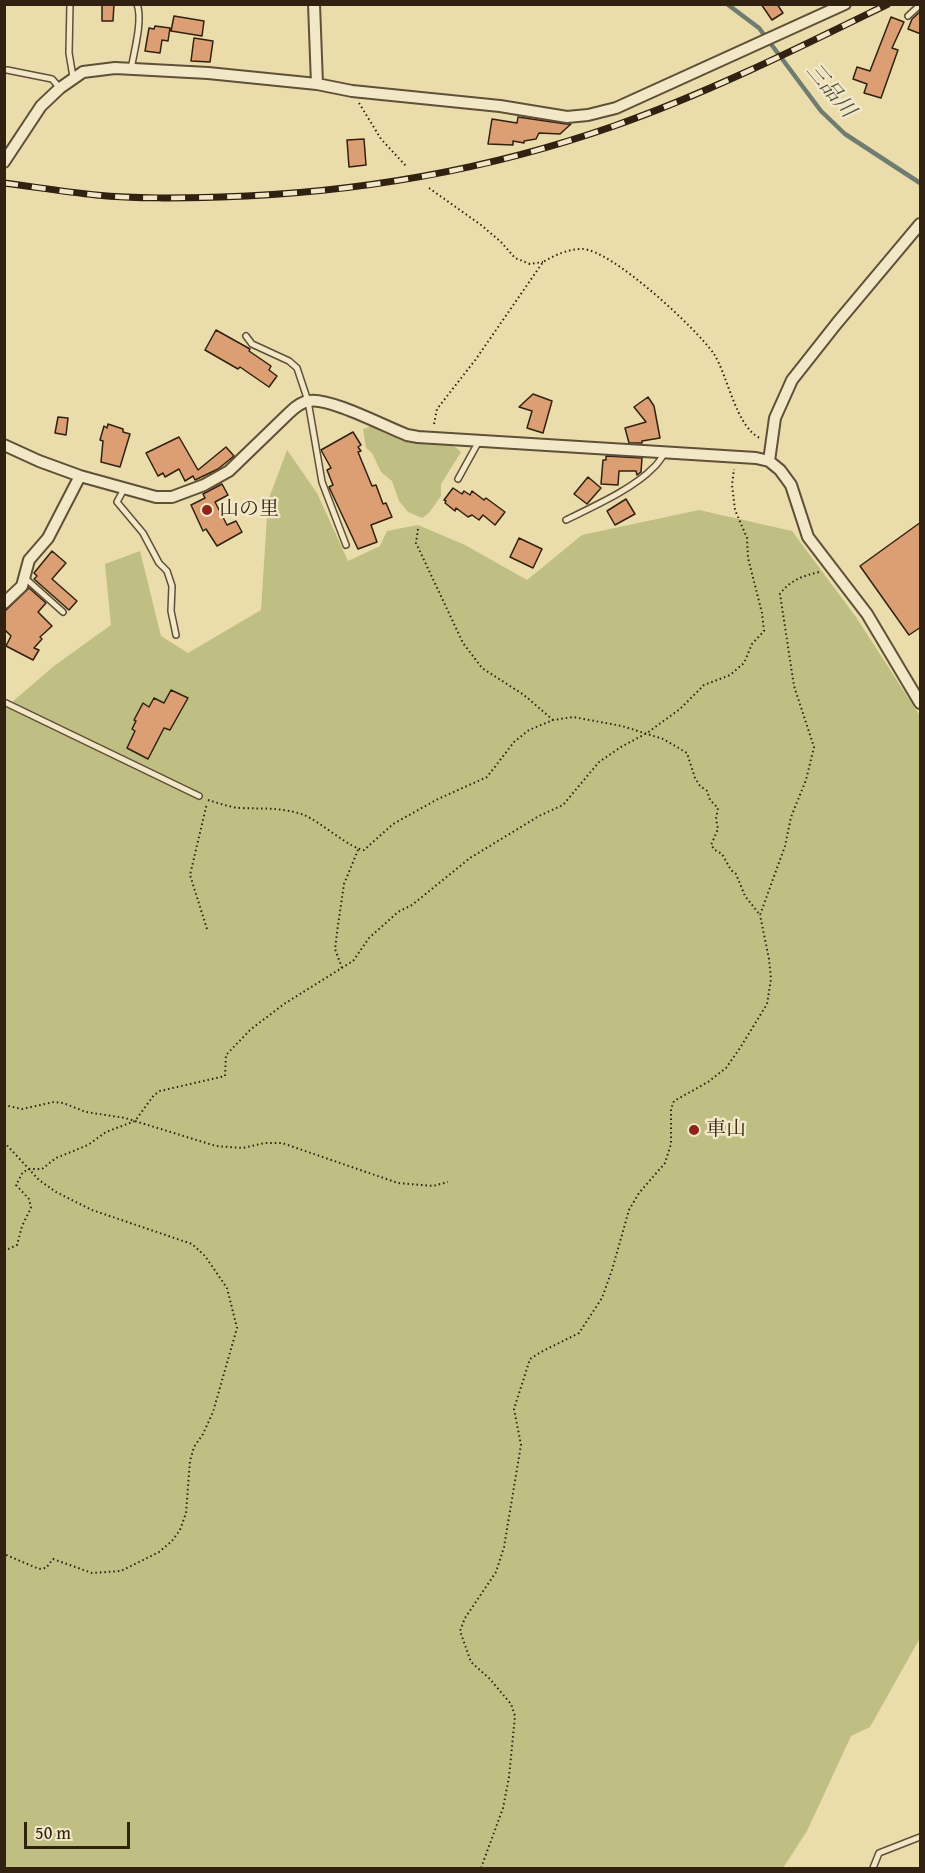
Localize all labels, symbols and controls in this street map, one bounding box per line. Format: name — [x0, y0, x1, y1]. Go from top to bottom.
water label: 三品川 — [800, 59, 860, 123]
place label: 山の里 — [219, 498, 279, 522]
marker: 山の里 — [200, 503, 214, 517]
place label: 車山 — [706, 1118, 746, 1142]
marker: 車山 — [687, 1123, 701, 1137]
scale bar — [27, 1810, 134, 1848]
text: 50 m — [35, 1819, 71, 1846]

